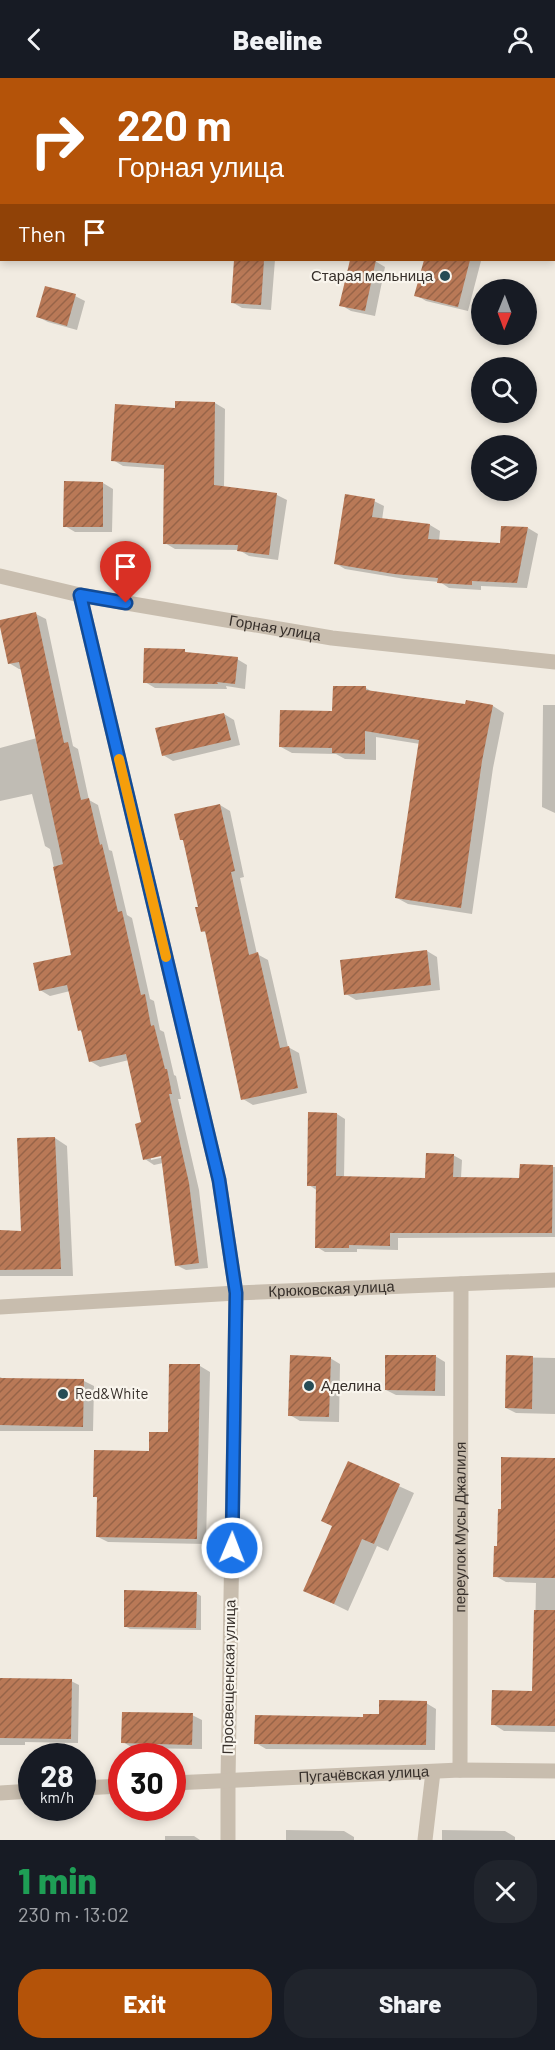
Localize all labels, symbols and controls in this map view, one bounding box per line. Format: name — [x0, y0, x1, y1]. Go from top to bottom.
icon: back — [18, 23, 51, 56]
text: Beeline — [233, 23, 322, 55]
icon: person — [504, 23, 537, 56]
text: 220 m — [117, 99, 231, 149]
icon: right — [18, 102, 96, 180]
text: Горная улица — [117, 150, 284, 182]
icon: arrive — [78, 216, 111, 249]
text: Then — [18, 220, 66, 246]
place label: Старая мельница — [311, 266, 434, 284]
marker: Старая мельница — [438, 269, 452, 283]
north arrow — [471, 279, 537, 345]
map controls — [471, 279, 537, 501]
button: search — [471, 357, 537, 423]
button: layers — [471, 435, 537, 501]
pin — [100, 541, 151, 603]
icon: arrive — [109, 550, 142, 583]
street label: Горная улица — [228, 611, 323, 644]
street label: Крюковская улица — [268, 1277, 396, 1300]
place label: Аделина — [321, 1376, 382, 1394]
marker: Аделина — [302, 1379, 316, 1393]
place label: Red&White — [75, 1384, 149, 1402]
marker: Red&White — [56, 1387, 70, 1401]
street label: переулок Мусы Джалиля — [450, 1442, 469, 1612]
position arrow — [200, 1516, 264, 1580]
street label: Просвещенская улица — [218, 1599, 238, 1755]
speed limit sign: 30 — [108, 1743, 186, 1821]
text: 28 — [40, 1757, 74, 1793]
street label: Пугачёвская улица — [298, 1761, 430, 1785]
text: km/h — [40, 1788, 74, 1806]
text: 1 min — [18, 1858, 97, 1901]
button: close — [474, 1860, 537, 1923]
text: 230 m · 13:02 — [18, 1902, 129, 1926]
button: Exit — [18, 1969, 272, 2038]
button: Share — [284, 1969, 537, 2038]

